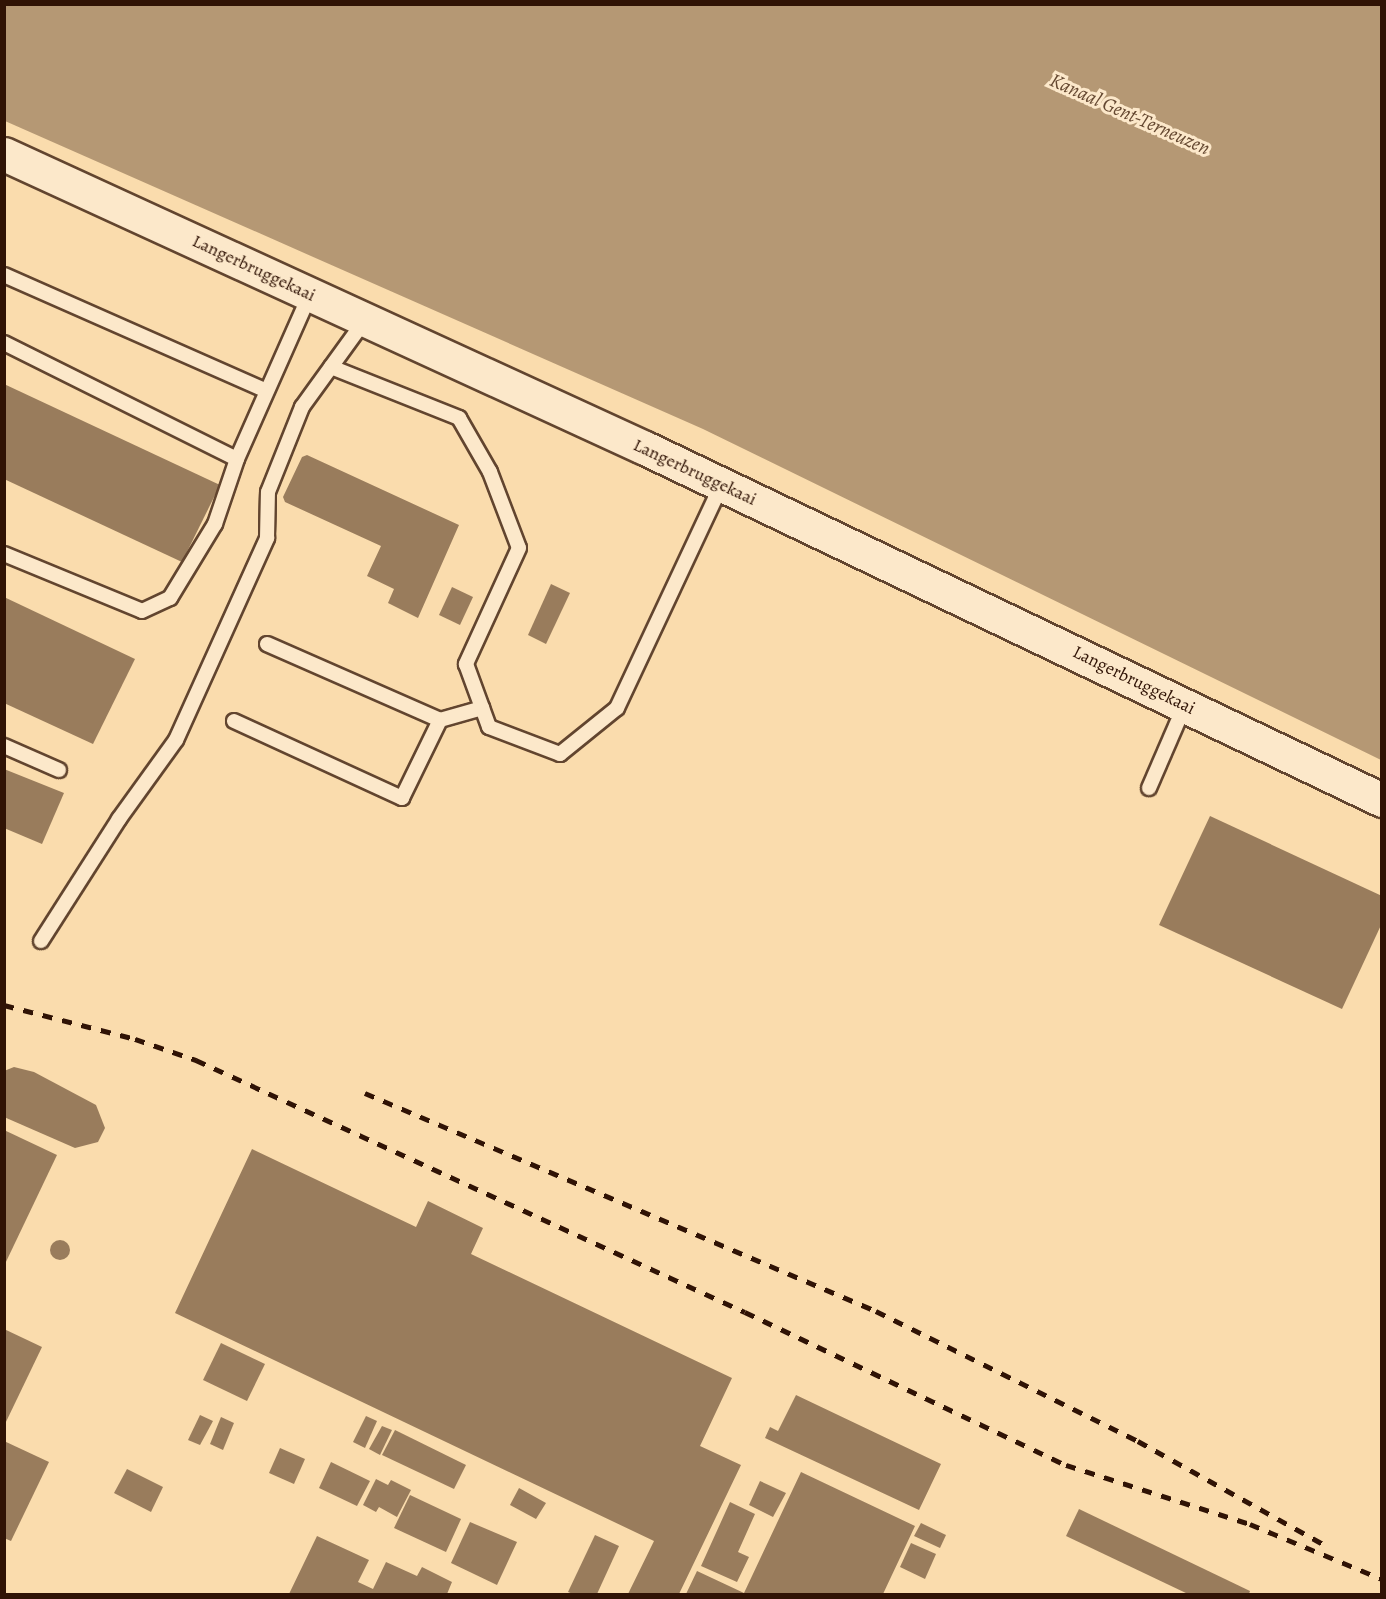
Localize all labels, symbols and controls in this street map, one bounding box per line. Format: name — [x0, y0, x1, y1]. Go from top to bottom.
water label: Kanaal Gent-Terneuzen — [1046, 68, 1214, 160]
street label: Langerbruggekaai — [189, 230, 319, 306]
street label: Langerbruggekaai — [630, 434, 760, 510]
street label: Langerbruggekaai — [1069, 641, 1199, 719]

